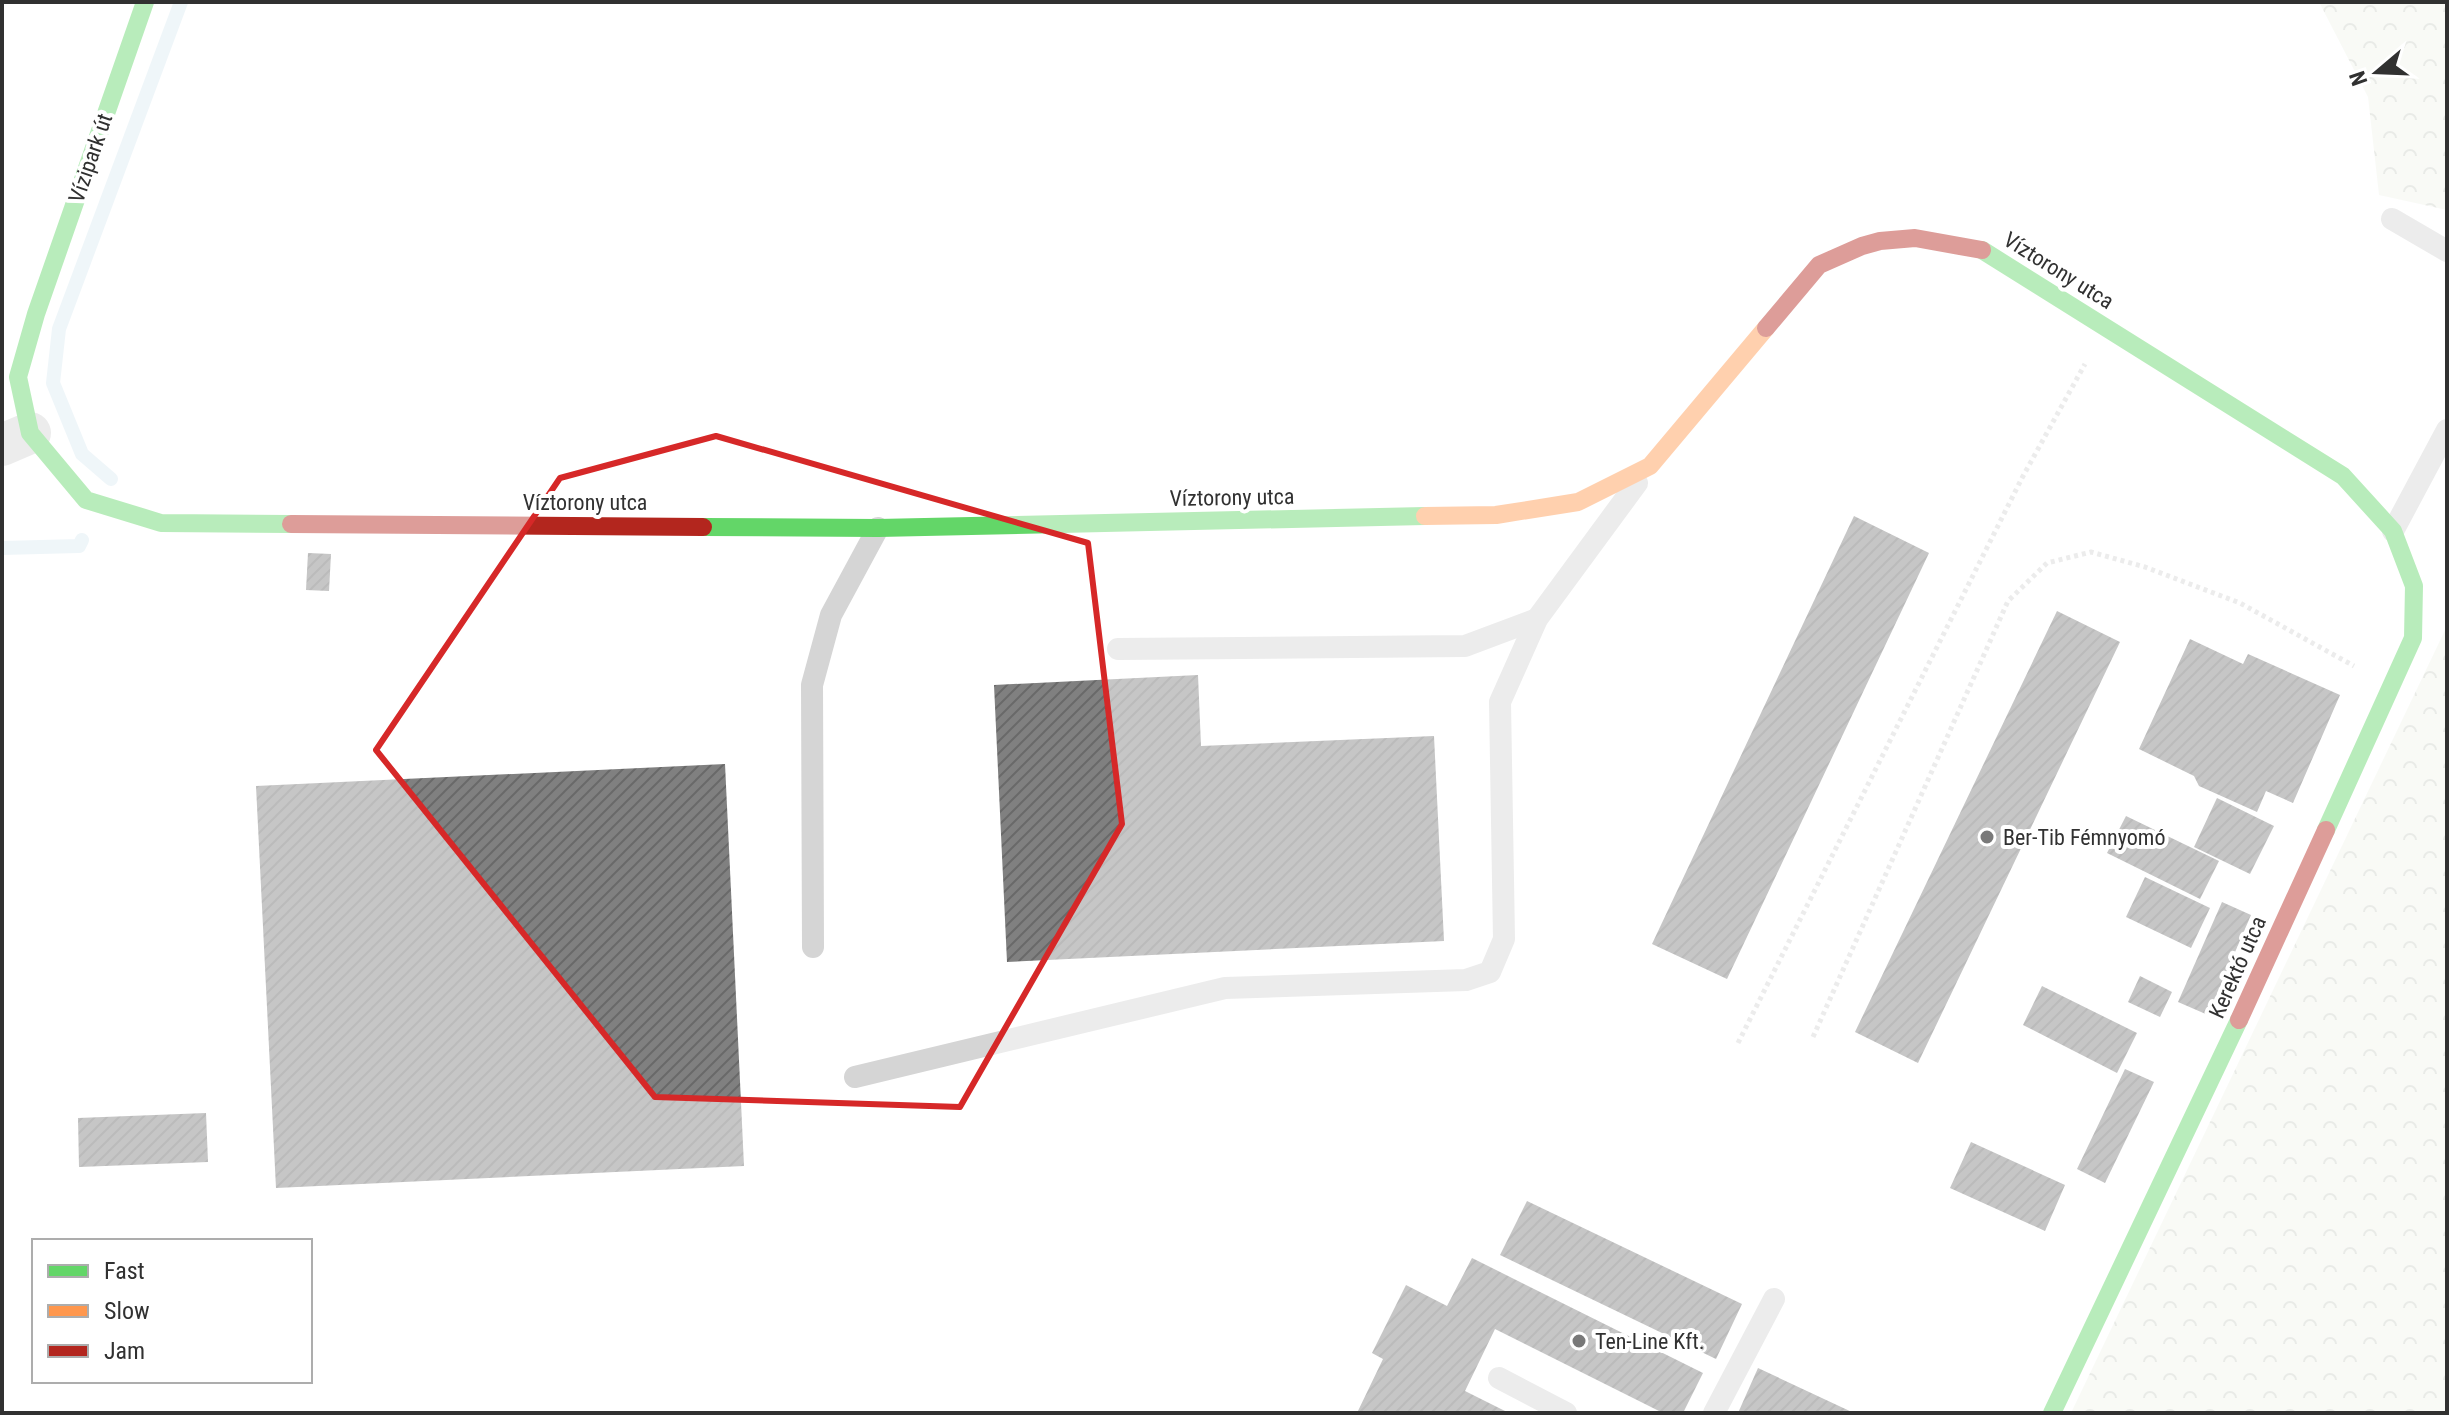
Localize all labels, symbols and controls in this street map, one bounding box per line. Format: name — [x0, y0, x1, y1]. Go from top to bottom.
north arrow — [2337, 32, 2417, 112]
text: N — [2345, 68, 2373, 89]
street label: Vízipark út — [64, 110, 117, 206]
street label: Víztorony utca — [1999, 227, 2118, 314]
street label: Víztorony utca — [1169, 484, 1295, 511]
street label: Víztorony utca — [523, 490, 647, 515]
place label: Ber-Tib Fémnyomó — [2003, 825, 2165, 850]
marker: Ber-Tib Fémnyomó — [1978, 828, 1996, 846]
street label: Kerektó utca — [2204, 912, 2271, 1022]
legend — [32, 1239, 312, 1383]
text: Fast — [104, 1257, 145, 1285]
text: Slow — [104, 1297, 150, 1325]
place label: Ten-Line Kft. — [1595, 1329, 1705, 1354]
marker: Ten-Line Kft. — [1570, 1332, 1588, 1350]
text: Jam — [104, 1337, 145, 1365]

